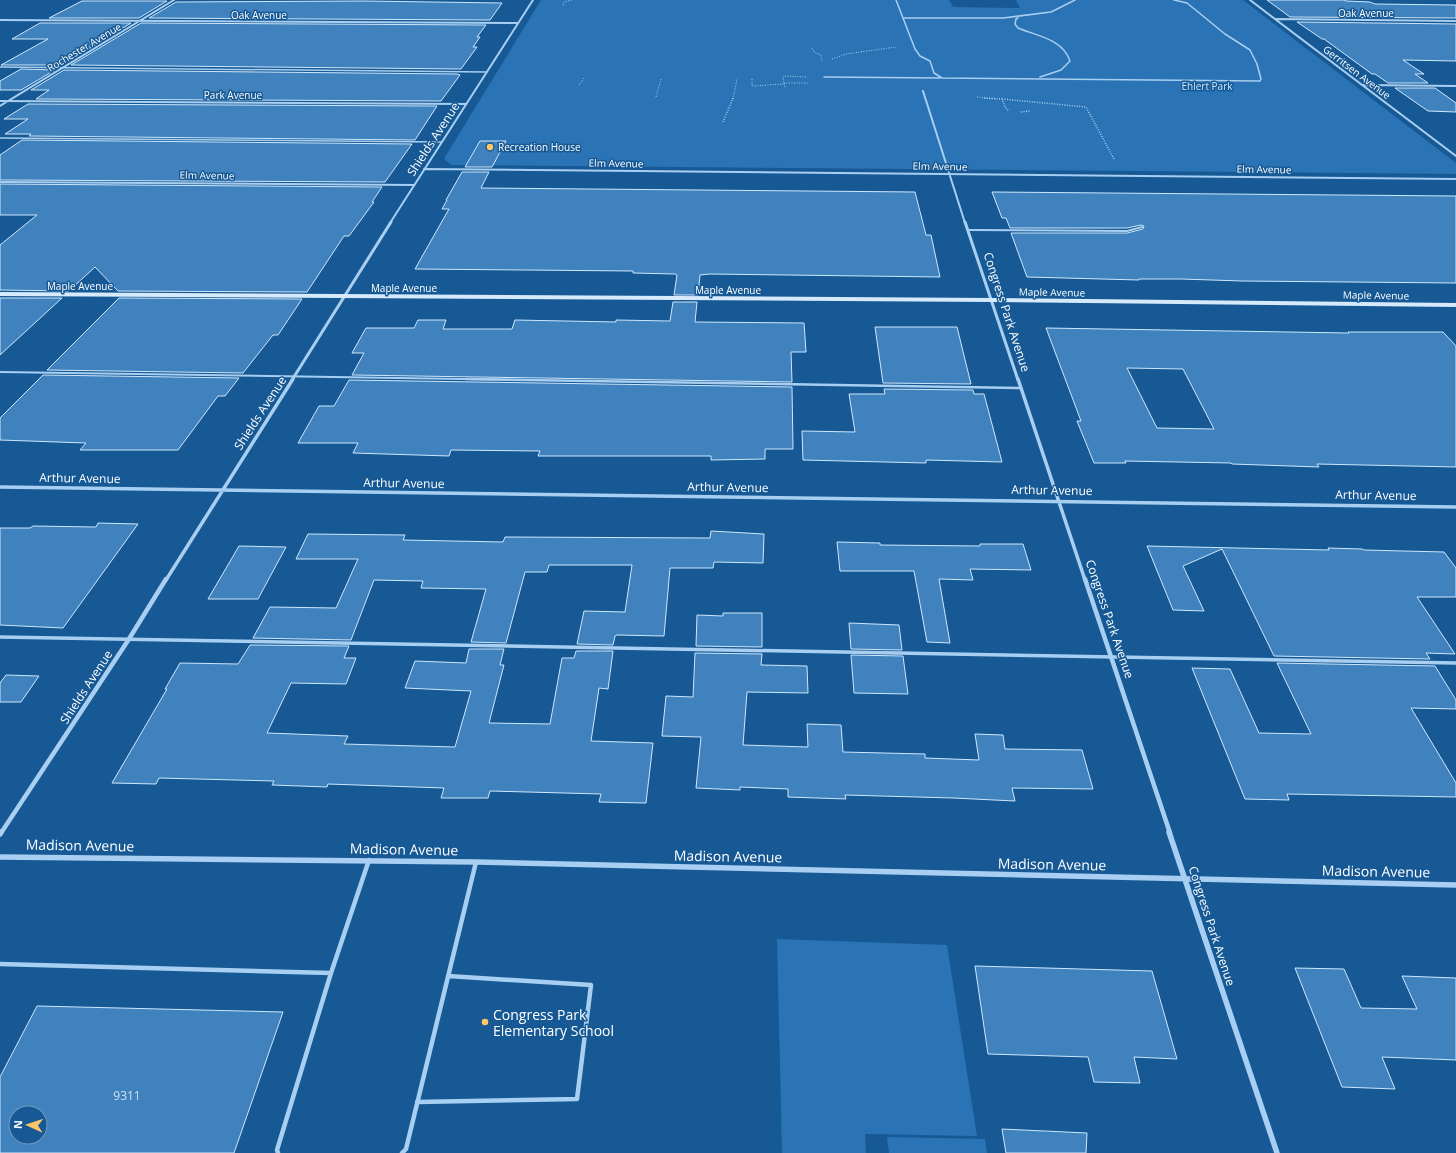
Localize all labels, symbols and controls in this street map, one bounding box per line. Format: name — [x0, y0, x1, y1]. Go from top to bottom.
street label: Oak Avenue — [1338, 6, 1394, 20]
street label: Oak Avenue — [231, 8, 287, 22]
street label: Rochester Avenue — [44, 19, 124, 75]
street label: Gerritsen Avenue — [1320, 42, 1394, 102]
park label: Ehlert Park — [1182, 79, 1233, 93]
street label: Park Avenue — [204, 88, 263, 102]
street label: Shields Avenue — [403, 99, 463, 179]
place label: Recreation House — [498, 140, 581, 154]
marker: Recreation House — [485, 142, 495, 152]
street label: Elm Avenue — [588, 156, 644, 170]
street label: Elm Avenue — [912, 159, 968, 173]
street label: Elm Avenue — [1236, 162, 1292, 176]
street label: Elm Avenue — [179, 168, 235, 182]
street label: Congress Park Avenue — [980, 250, 1034, 374]
street label: Maple Avenue — [47, 279, 113, 293]
street label: Maple Avenue — [371, 281, 437, 295]
street label: Maple Avenue — [695, 283, 761, 297]
street label: Maple Avenue — [1019, 284, 1086, 300]
street label: Maple Avenue — [1343, 287, 1410, 303]
street label: Shields Avenue — [230, 373, 290, 453]
street label: Arthur Avenue — [39, 469, 121, 487]
street label: Arthur Avenue — [363, 474, 445, 492]
street label: Arthur Avenue — [687, 478, 769, 496]
street label: Arthur Avenue — [1011, 481, 1093, 499]
street label: Arthur Avenue — [1335, 486, 1417, 504]
street label: Congress Park Avenue — [1082, 557, 1138, 681]
street label: Shields Avenue — [56, 647, 116, 727]
street label: Madison Avenue — [26, 835, 135, 855]
street label: Madison Avenue — [350, 839, 459, 859]
street label: Madison Avenue — [674, 846, 783, 866]
street label: Madison Avenue — [998, 854, 1107, 874]
street label: Madison Avenue — [1322, 861, 1431, 881]
street label: Congress Park Avenue — [1185, 864, 1239, 988]
place label: Congress Park Elementary School — [493, 1005, 614, 1040]
marker: Congress Park Elementary School — [480, 1017, 490, 1027]
house number: 9311 — [113, 1087, 141, 1104]
north arrow — [8, 1105, 48, 1145]
text: N — [10, 1120, 25, 1129]

